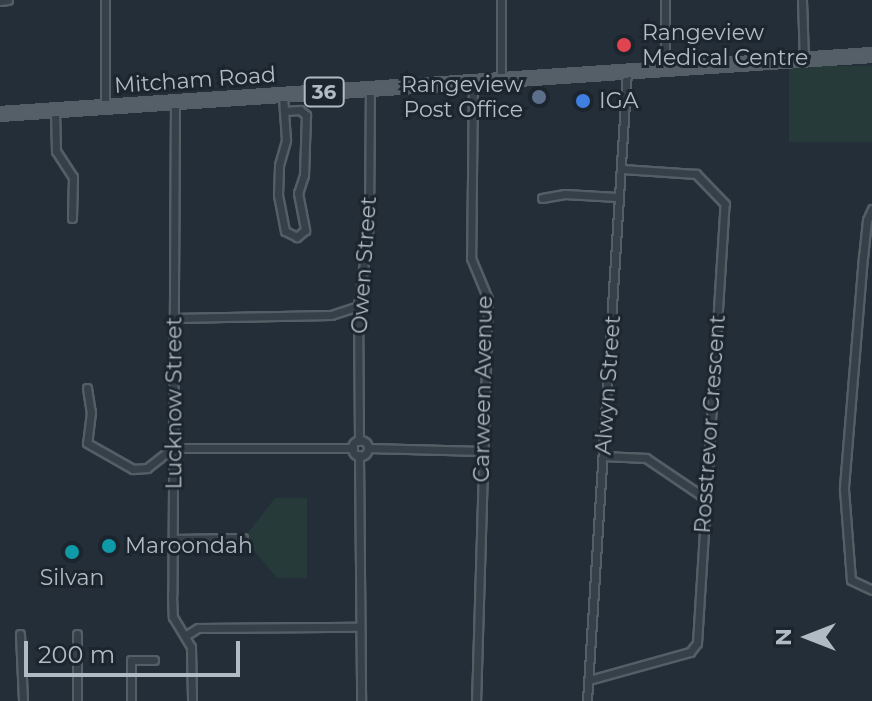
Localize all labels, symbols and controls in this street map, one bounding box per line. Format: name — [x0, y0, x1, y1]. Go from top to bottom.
place label: Rangeview Medical Centre — [642, 19, 808, 70]
marker: Rangeview Medical Centre — [613, 34, 635, 56]
street label: Mitcham Road — [113, 61, 277, 99]
place label: Rangeview Post Office — [401, 71, 523, 122]
road number: 36 — [302, 76, 346, 108]
marker: Rangeview Post Office — [530, 88, 548, 106]
place label: IGA — [599, 88, 638, 114]
marker: IGA — [574, 92, 592, 110]
street label: Owen Street — [346, 195, 382, 335]
street label: Carween Avenue — [468, 295, 498, 483]
street label: Alwyn Street — [590, 314, 626, 456]
street label: Rosstrevor Crescent — [689, 314, 731, 534]
street label: Lucknow Street — [161, 317, 187, 489]
place label: Maroondah — [125, 533, 253, 559]
marker: Maroondah — [100, 537, 118, 555]
marker: Silvan — [63, 543, 81, 561]
place label: Silvan — [40, 565, 104, 591]
north arrow — [768, 597, 848, 677]
scale bar — [28, 625, 244, 675]
text: N — [770, 628, 797, 646]
text: 200 m — [38, 640, 115, 669]

